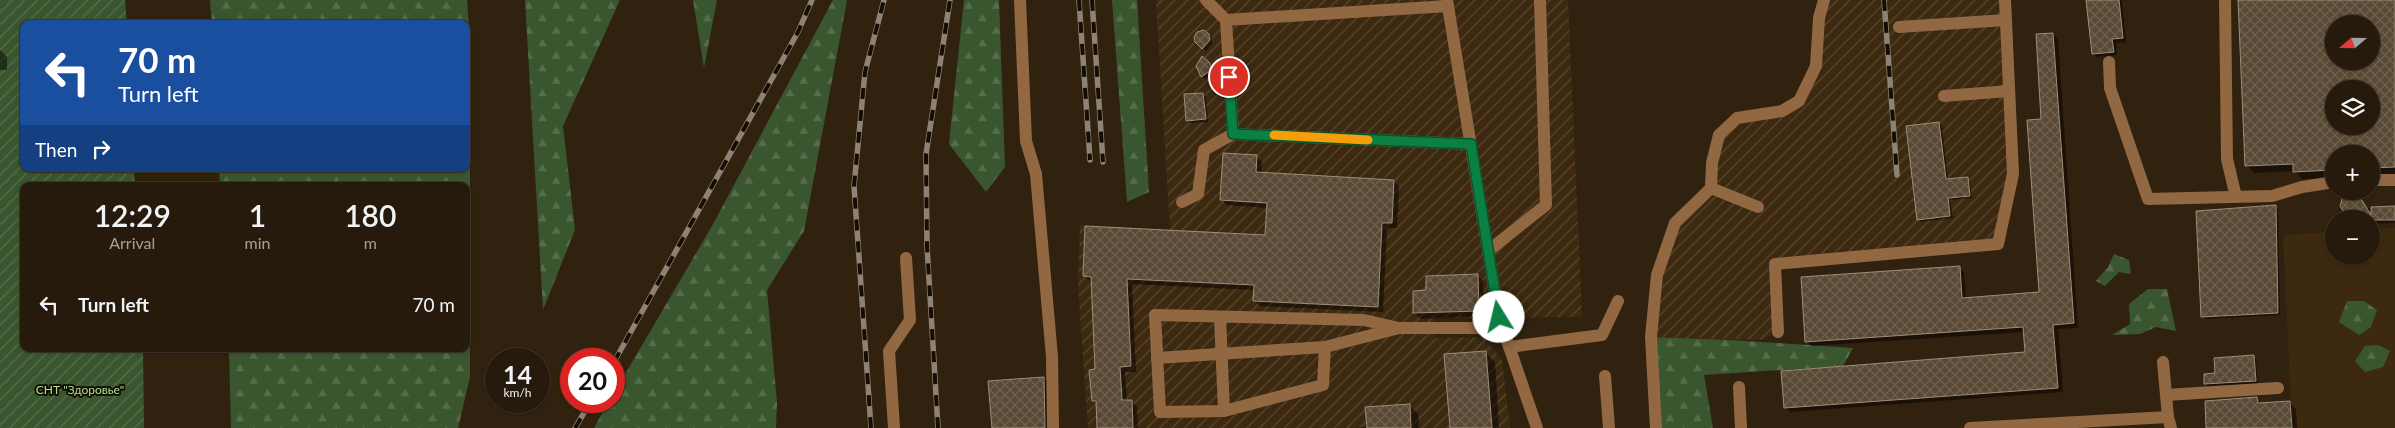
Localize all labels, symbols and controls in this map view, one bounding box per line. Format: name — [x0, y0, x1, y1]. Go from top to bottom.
north arrow — [2325, 15, 2380, 70]
map controls — [2325, 15, 2380, 265]
text: 70 m — [118, 38, 196, 80]
icon: left — [35, 40, 100, 105]
pin — [1208, 56, 1250, 98]
icon: arrive — [1215, 63, 1243, 91]
text: Turn left — [118, 80, 199, 107]
button: layers — [2325, 80, 2380, 135]
icon: right — [87, 135, 115, 163]
text: Then — [35, 138, 77, 161]
button: + — [2325, 145, 2380, 200]
text: 12:29 — [94, 197, 171, 233]
text: 1 — [249, 197, 266, 233]
text: 180 — [344, 197, 396, 233]
button: − — [2325, 210, 2380, 265]
text: Arrival — [109, 233, 155, 252]
text: min — [245, 233, 270, 252]
text: m — [364, 233, 377, 252]
position arrow — [1472, 290, 1524, 342]
icon: left — [35, 291, 63, 319]
text: Turn left — [78, 293, 149, 316]
text: 70 m — [412, 293, 455, 316]
speed limit sign: 20 — [560, 348, 625, 413]
text: 14 — [503, 359, 532, 389]
park label: СНТ "Здоровье" — [36, 382, 124, 397]
text: km/h — [503, 385, 532, 400]

